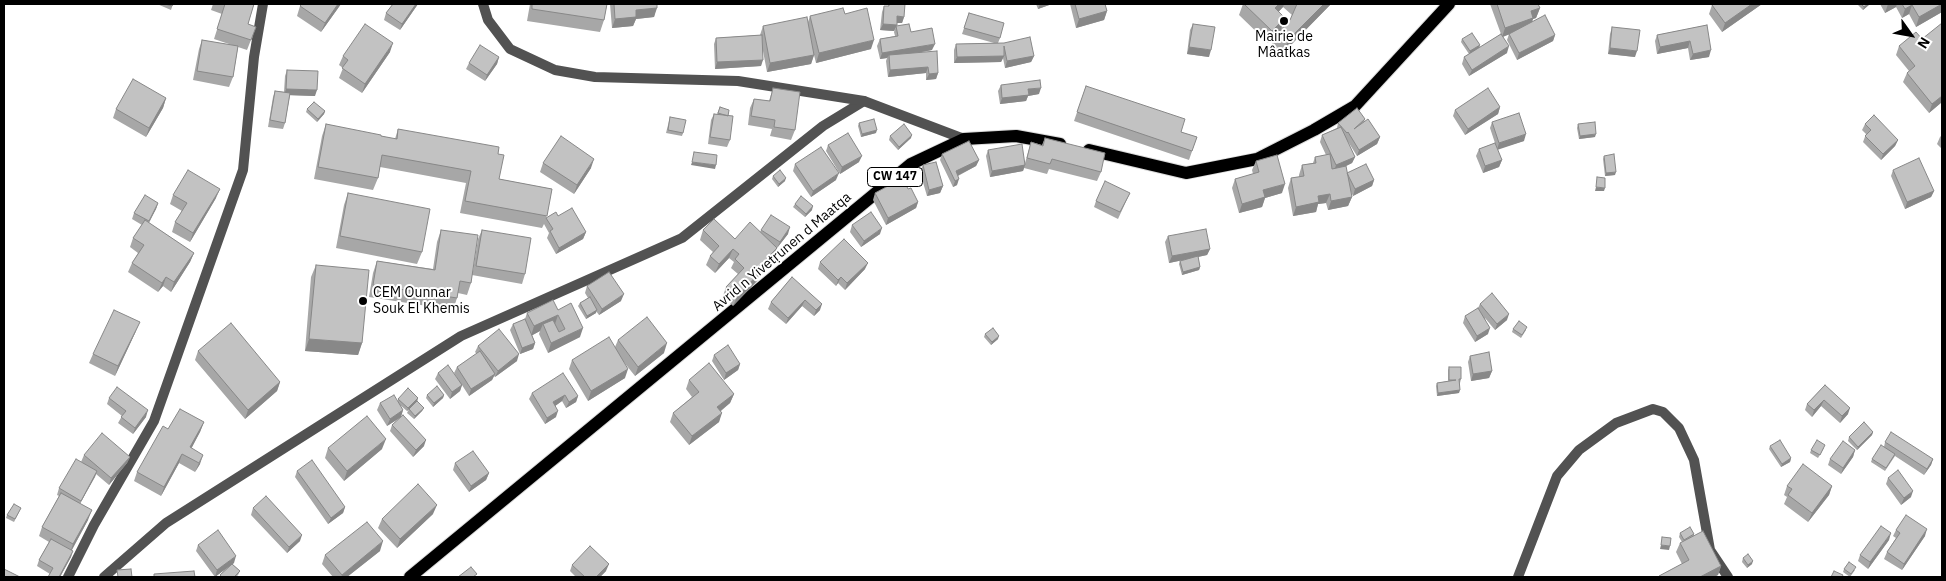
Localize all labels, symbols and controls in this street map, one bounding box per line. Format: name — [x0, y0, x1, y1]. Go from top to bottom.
north arrow — [1886, 10, 1936, 60]
marker: Mairie de Mâatkas — [1278, 15, 1290, 27]
place label: Mairie de Mâatkas — [1255, 29, 1313, 62]
text: N — [1913, 34, 1934, 52]
road number: CW 147 — [868, 168, 922, 186]
street label: Avrid n Yivetṛunen d Maatqa — [709, 189, 855, 315]
place label: CEM Ounnar Souk El Khemis — [373, 285, 470, 318]
marker: CEM Ounnar Souk El Khemis — [357, 295, 369, 307]

